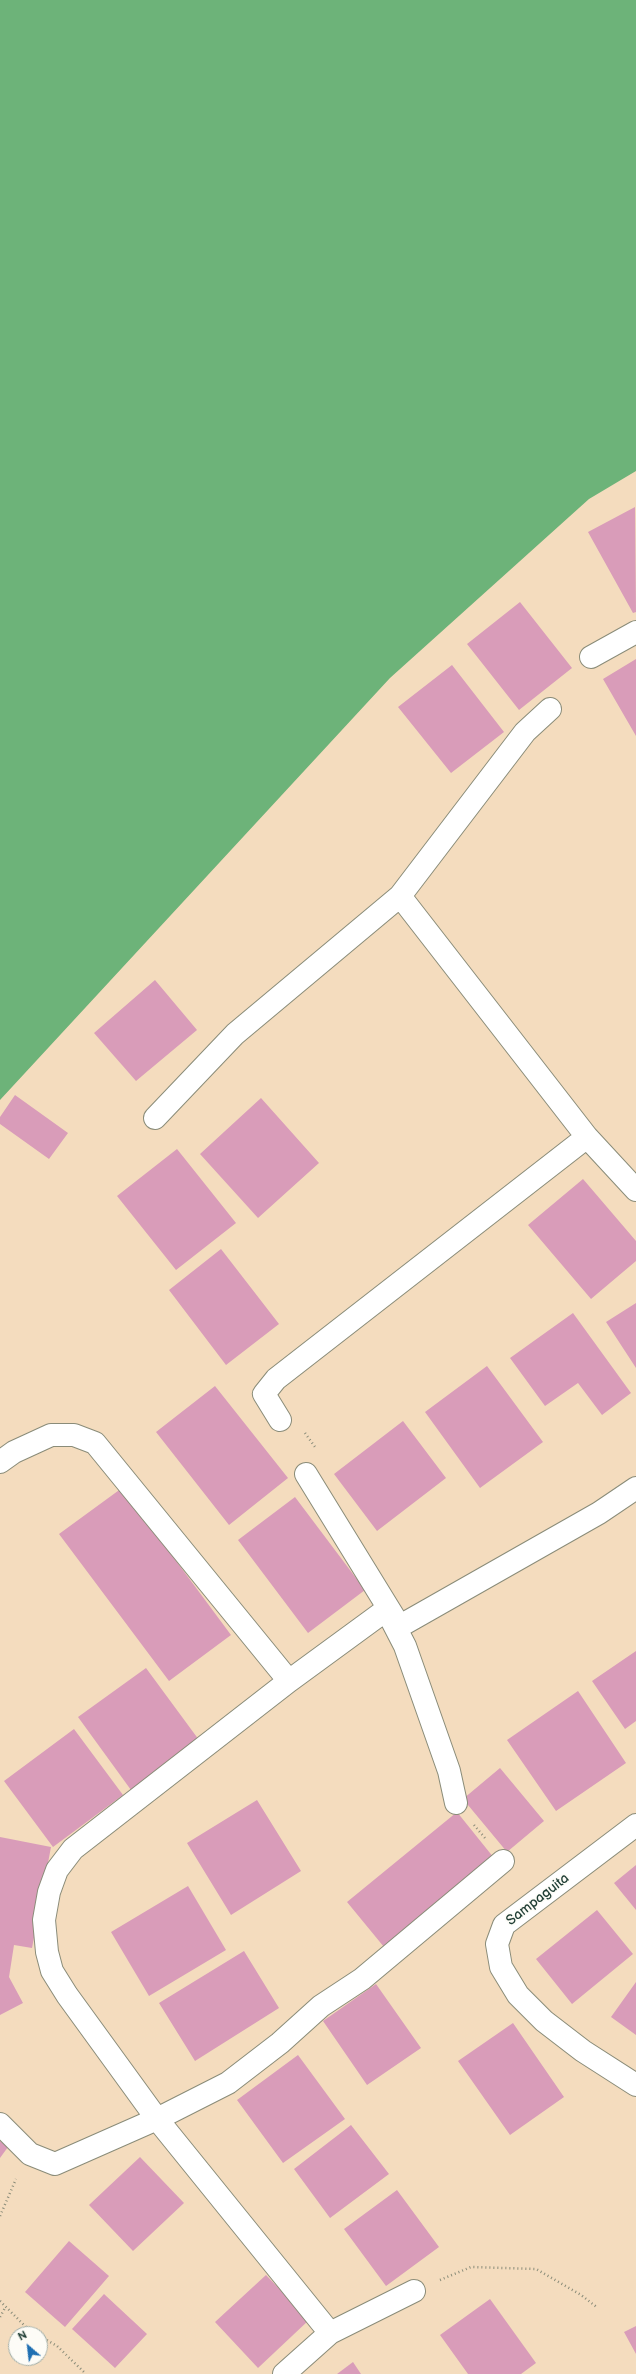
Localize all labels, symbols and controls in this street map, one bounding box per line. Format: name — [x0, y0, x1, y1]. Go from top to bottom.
street label: Sampaguita — [503, 1870, 573, 1930]
north arrow — [8, 2326, 48, 2366]
text: N — [16, 2328, 29, 2344]

